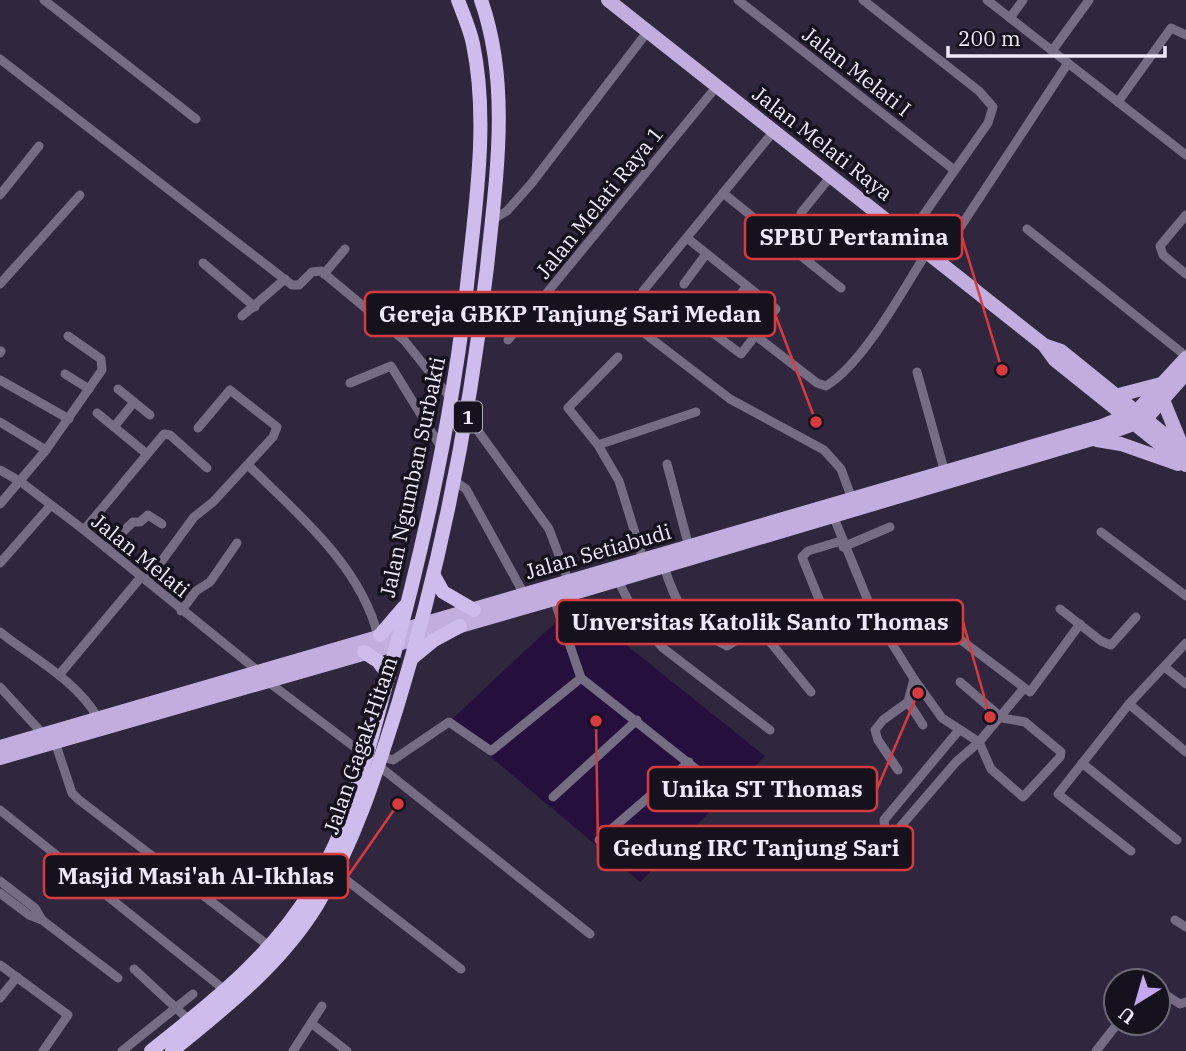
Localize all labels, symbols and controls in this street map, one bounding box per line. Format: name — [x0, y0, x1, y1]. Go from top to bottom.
scale bar — [948, 14, 1165, 58]
street label: Jalan Melati I — [797, 20, 917, 122]
text: 200 m — [958, 24, 1021, 52]
street label: Jalan Melati Raya — [747, 79, 899, 207]
street label: Jalan Melati Raya 1 — [529, 120, 669, 284]
callout: SPBU Pertamina — [745, 215, 962, 259]
text: SPBU Pertamina — [759, 221, 949, 251]
callout: Gereja GBKP Tanjung Sari Medan — [365, 292, 775, 336]
text: Gereja GBKP Tanjung Sari Medan — [379, 298, 761, 328]
street label: Jalan Ngumban Surbakti — [373, 354, 451, 600]
road number: 1 — [454, 402, 482, 432]
street label: Jalan Melati — [86, 507, 196, 603]
street label: Jalan Setiabudi — [522, 517, 674, 585]
callout: Unversitas Katolik Santo Thomas — [557, 600, 963, 644]
text: Unversitas Katolik Santo Thomas — [571, 606, 949, 636]
street label: Jalan Gagak Hitam — [317, 653, 403, 837]
callout: Unika ST Thomas — [648, 767, 877, 811]
text: Unika ST Thomas — [661, 773, 863, 803]
callout: Gedung IRC Tanjung Sari — [598, 826, 913, 870]
text: Gedung IRC Tanjung Sari — [613, 832, 900, 862]
callout: Masjid Masi'ah Al-Ikhlas — [44, 854, 348, 898]
text: Masjid Masi'ah Al-Ikhlas — [58, 860, 334, 890]
north arrow — [1102, 967, 1172, 1037]
text: U — [1114, 1002, 1140, 1030]

